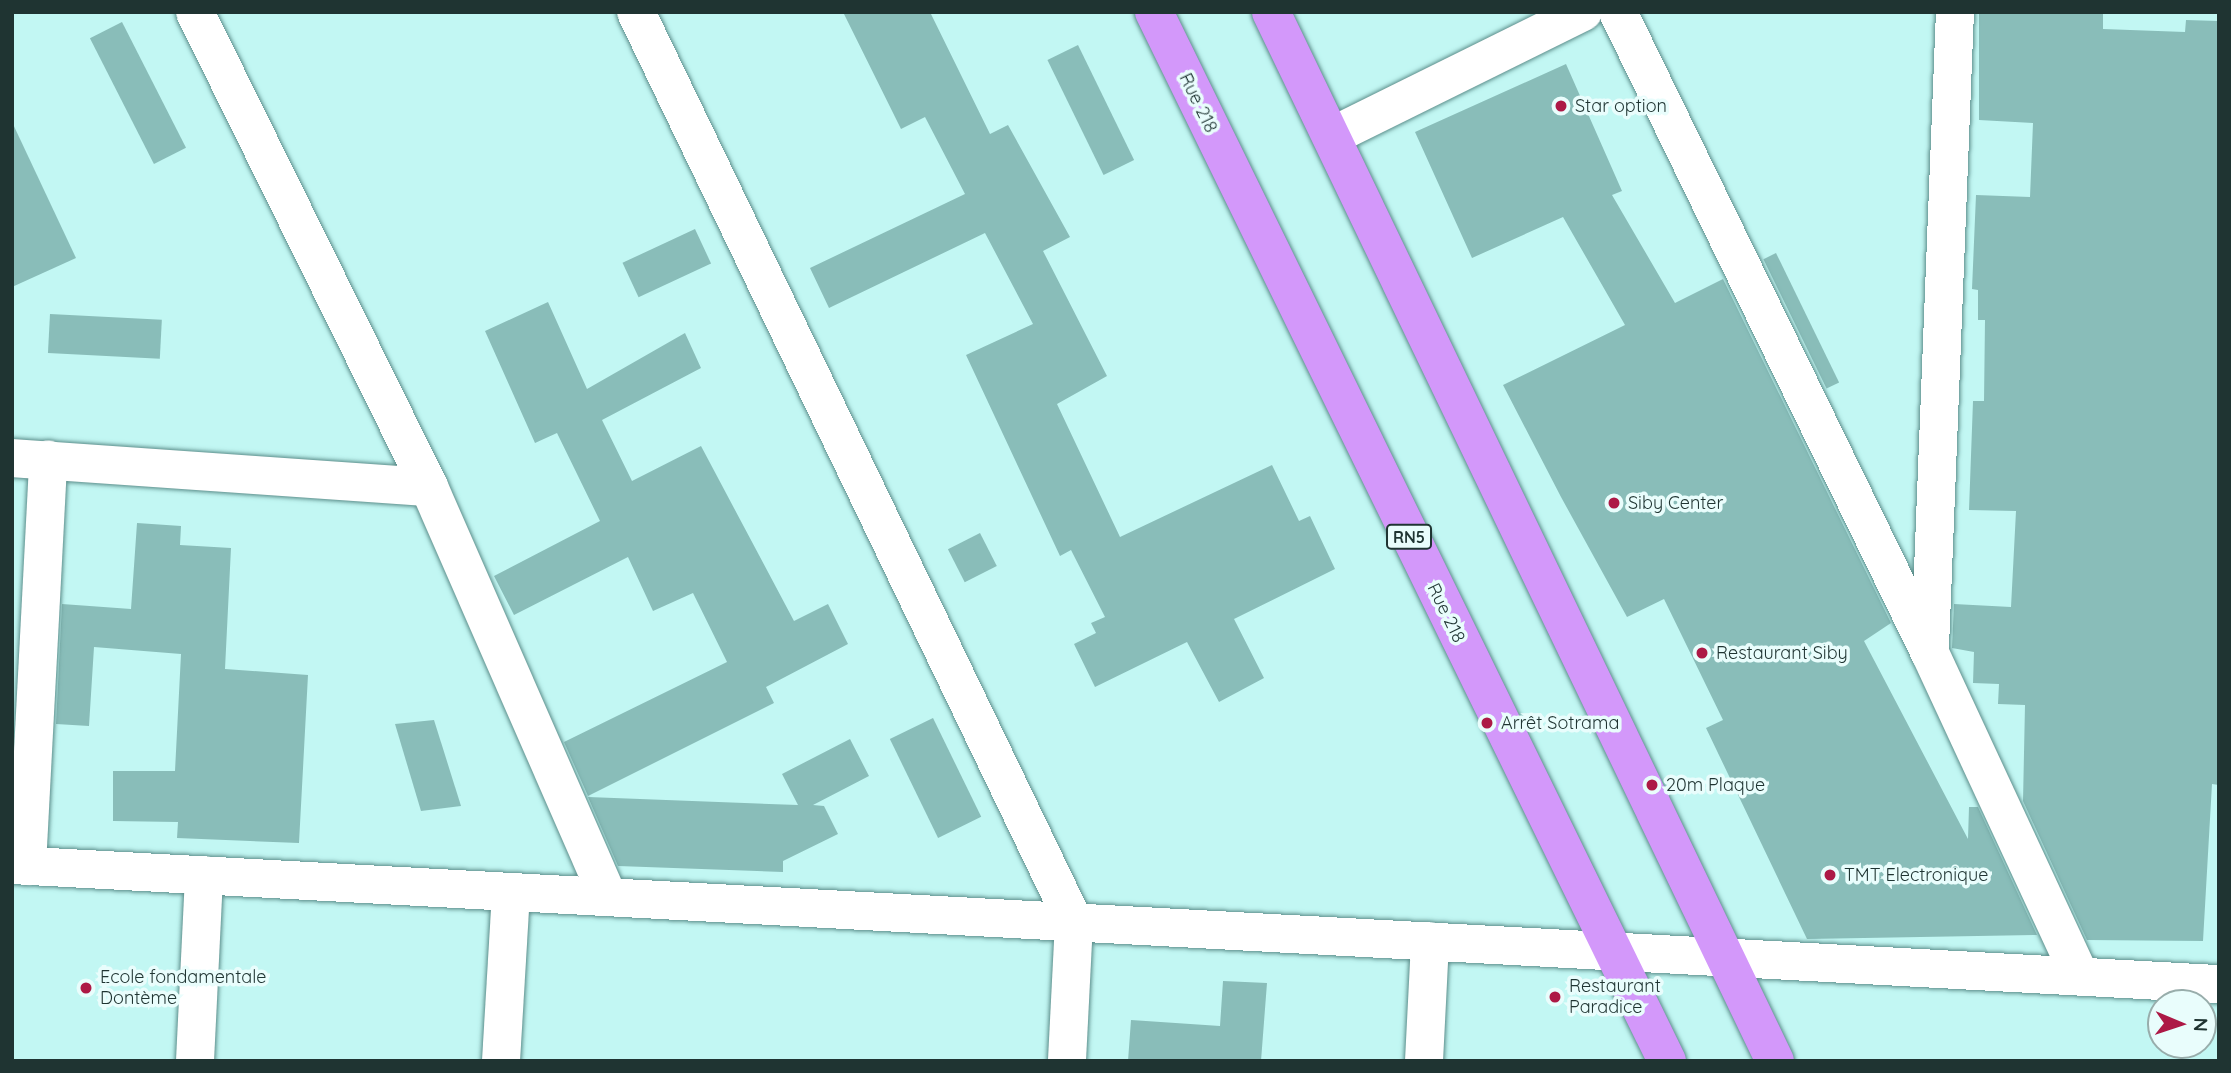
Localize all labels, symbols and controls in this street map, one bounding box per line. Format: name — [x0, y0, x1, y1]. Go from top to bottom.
street label: Rue 218 — [1174, 70, 1222, 136]
place label: Star option — [1575, 95, 1667, 117]
marker: Star option — [1553, 98, 1569, 114]
place label: Siby Center — [1628, 492, 1723, 514]
marker: Siby Center — [1606, 495, 1622, 511]
road number: RN5 — [1384, 524, 1434, 550]
street label: Rue 218 — [1422, 580, 1470, 646]
place label: Restaurant Siby — [1716, 642, 1848, 664]
marker: Restaurant Siby — [1694, 645, 1710, 661]
place label: Arrêt Sotrama — [1501, 712, 1619, 734]
marker: Arrêt Sotrama — [1479, 715, 1495, 731]
place label: 20m Plaque — [1666, 774, 1765, 796]
marker: 20m Plaque — [1644, 777, 1660, 793]
place label: TMT Electronique — [1844, 864, 1988, 886]
marker: TMT Electronique — [1822, 867, 1838, 883]
place label: Ecole fondamentale Dontème — [100, 967, 266, 1010]
place label: Restaurant Paradice — [1569, 976, 1661, 1018]
marker: Ecole fondamentale Dontème — [78, 980, 94, 996]
marker: Restaurant Paradice — [1547, 989, 1563, 1005]
north arrow — [2147, 989, 2217, 1059]
text: N — [2189, 1017, 2213, 1032]

